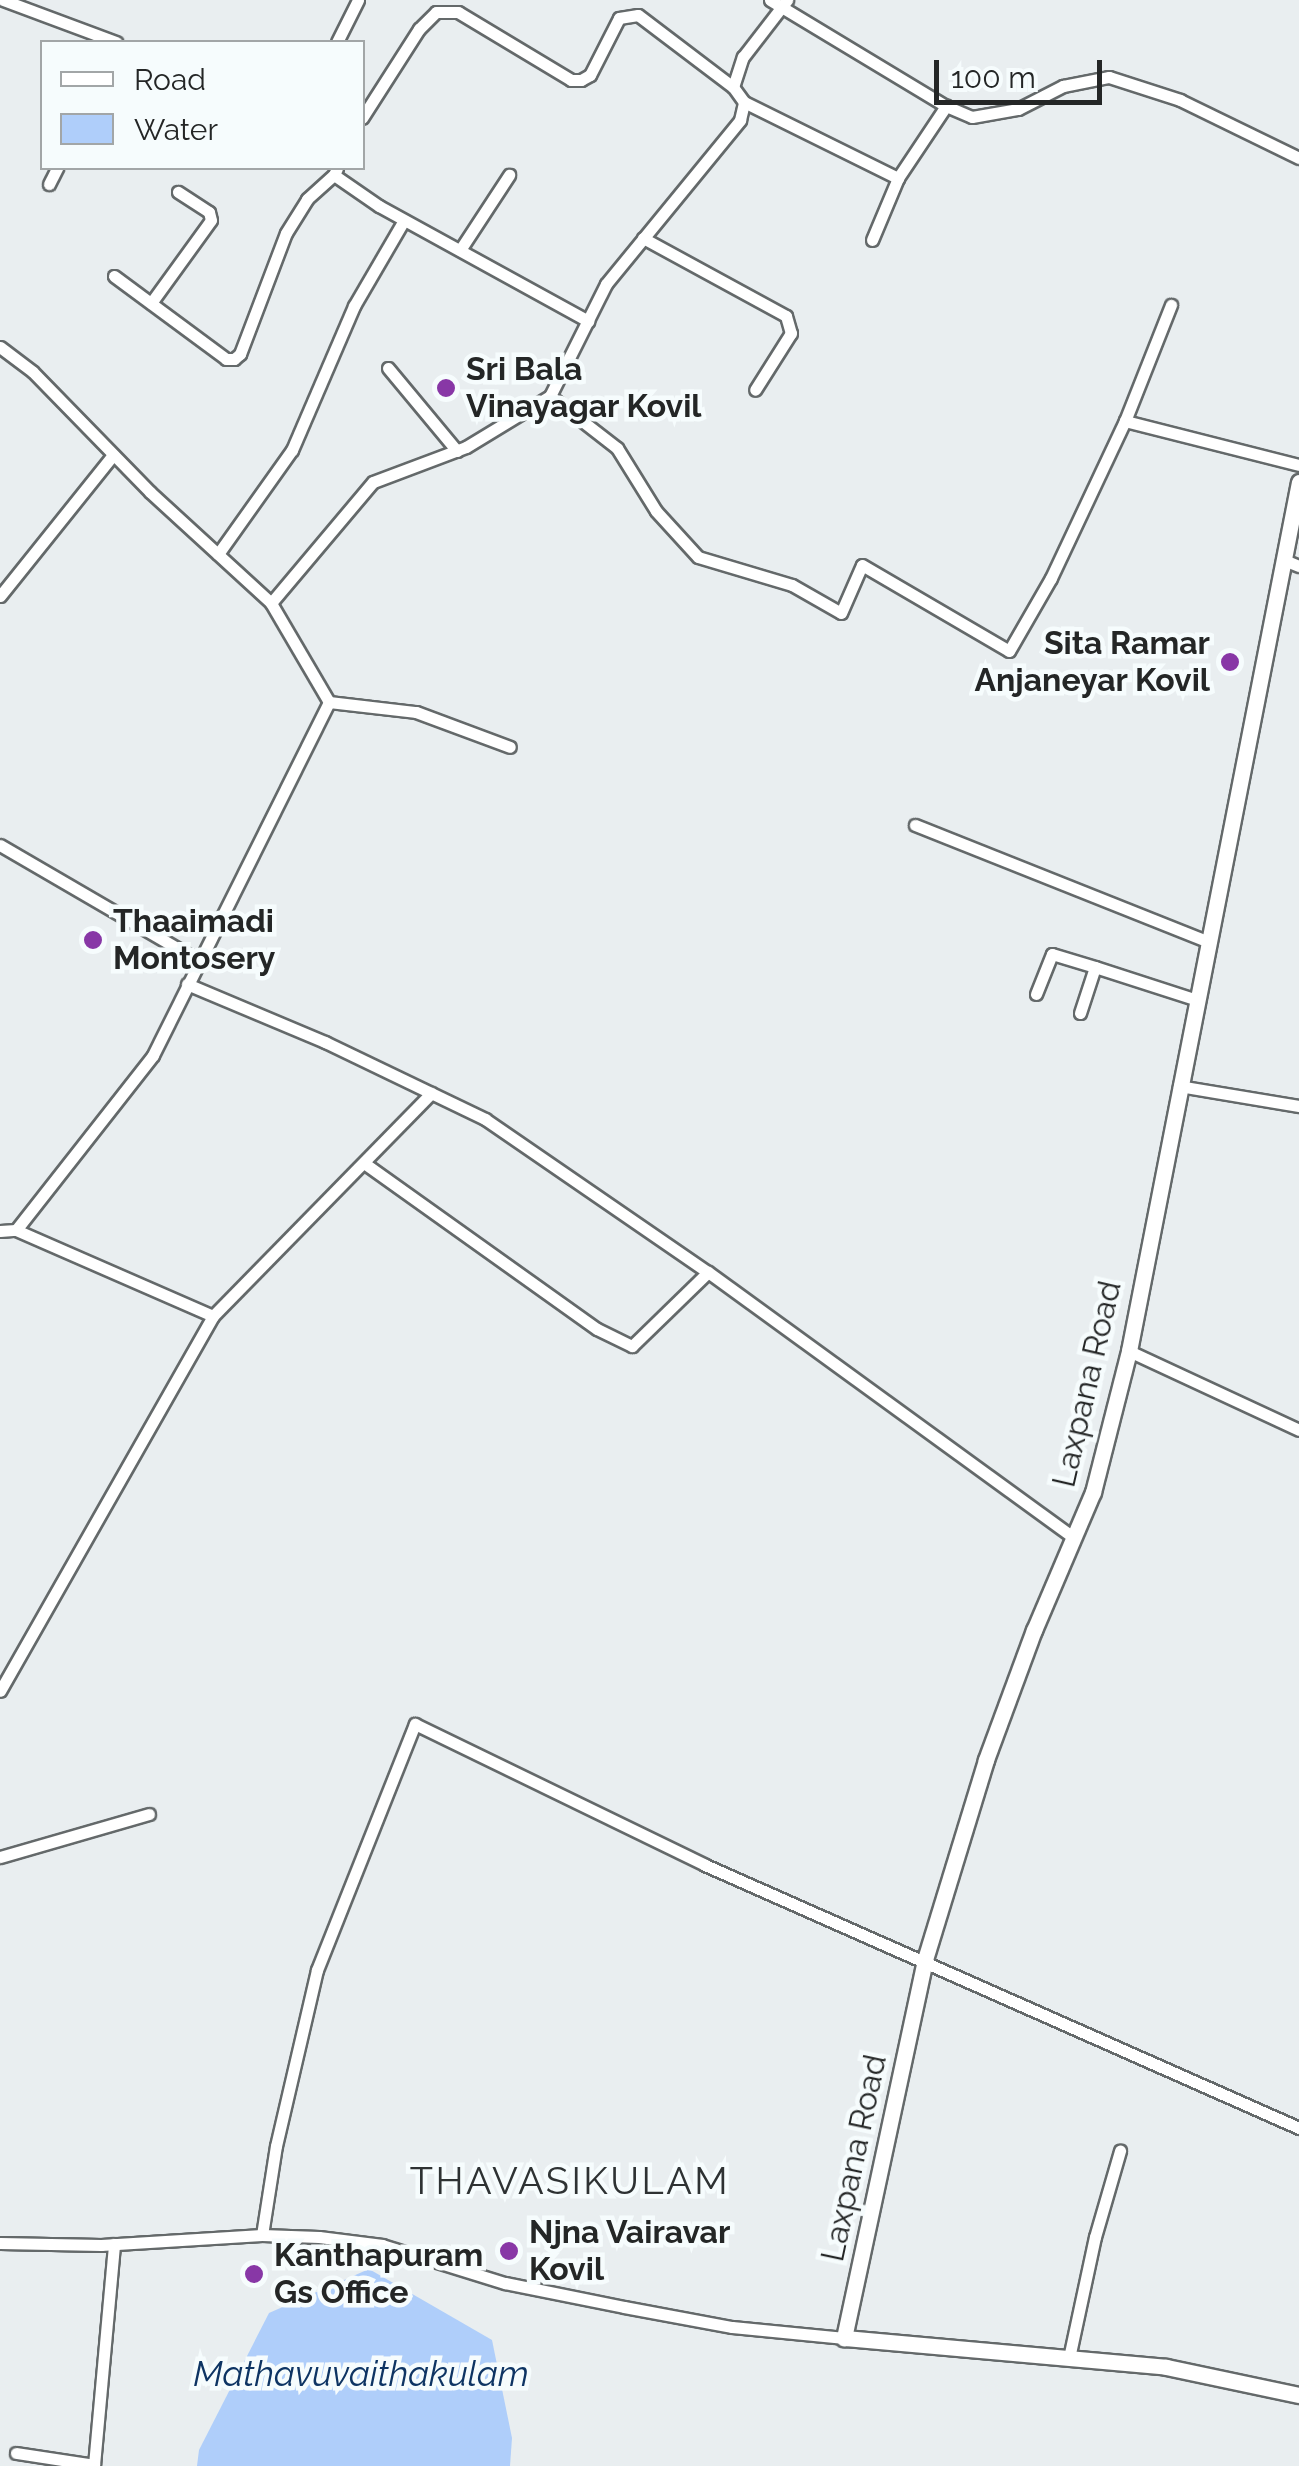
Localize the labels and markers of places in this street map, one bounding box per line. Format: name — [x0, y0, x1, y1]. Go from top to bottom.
place label: Sri Bala Vinayagar Kovil — [466, 351, 702, 426]
marker: Sri Bala Vinayagar Kovil — [435, 377, 457, 399]
place label: Sita Ramar Anjaneyar Kovil — [974, 625, 1210, 700]
marker: Sita Ramar Anjaneyar Kovil — [1219, 651, 1241, 673]
place label: Thaaimadi Montosery — [113, 903, 275, 978]
marker: Thaaimadi Montosery — [82, 929, 104, 951]
place label: Njna Vairavar Kovil — [529, 2214, 731, 2289]
place label: Kanthapuram Gs Office — [274, 2237, 483, 2312]
marker: Njna Vairavar Kovil — [498, 2240, 520, 2262]
marker: Kanthapuram Gs Office — [243, 2263, 265, 2285]

